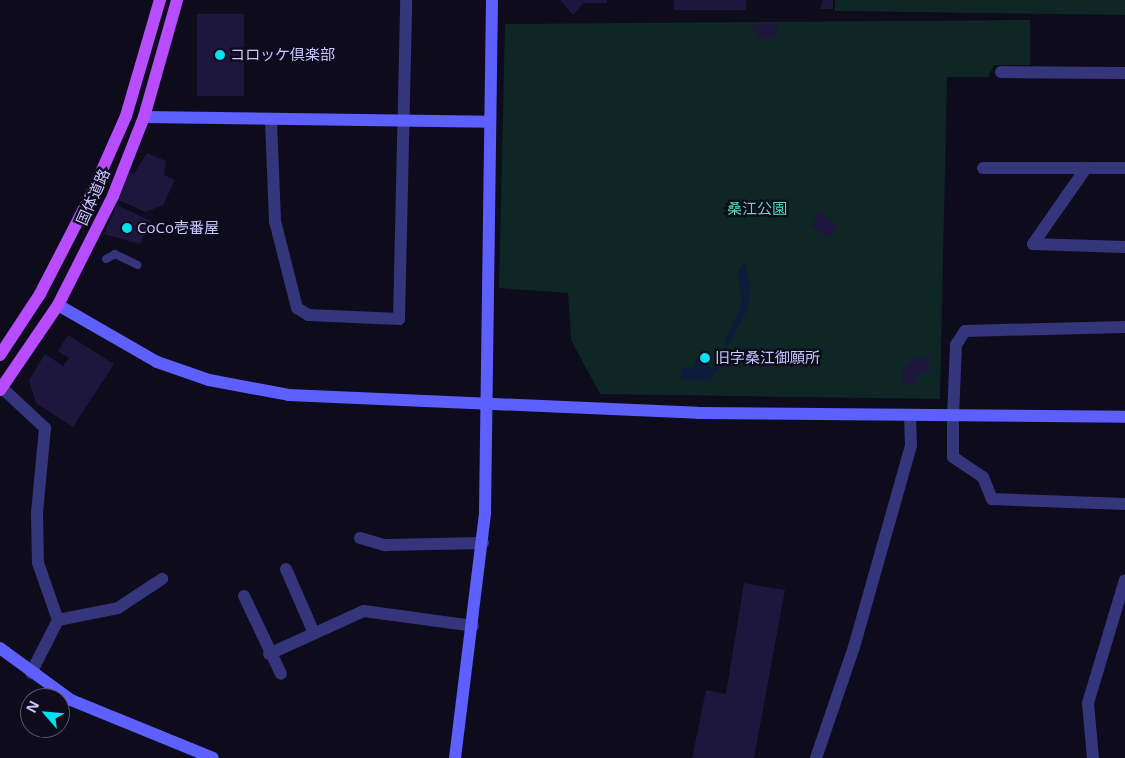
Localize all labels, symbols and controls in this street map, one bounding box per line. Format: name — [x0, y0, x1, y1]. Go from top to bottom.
place label: コロッケ倶楽部 — [230, 46, 335, 64]
marker: コロッケ倶楽部 — [214, 49, 226, 61]
street label: 国体道路 — [73, 166, 113, 228]
park label: 桑江公園 — [727, 200, 787, 218]
place label: CoCo壱番屋 — [137, 219, 219, 237]
marker: CoCo壱番屋 — [121, 222, 133, 234]
place label: 旧字桑江御願所 — [715, 349, 820, 367]
marker: 旧字桑江御願所 — [699, 352, 711, 364]
north arrow — [20, 688, 70, 738]
text: N — [21, 697, 43, 716]

